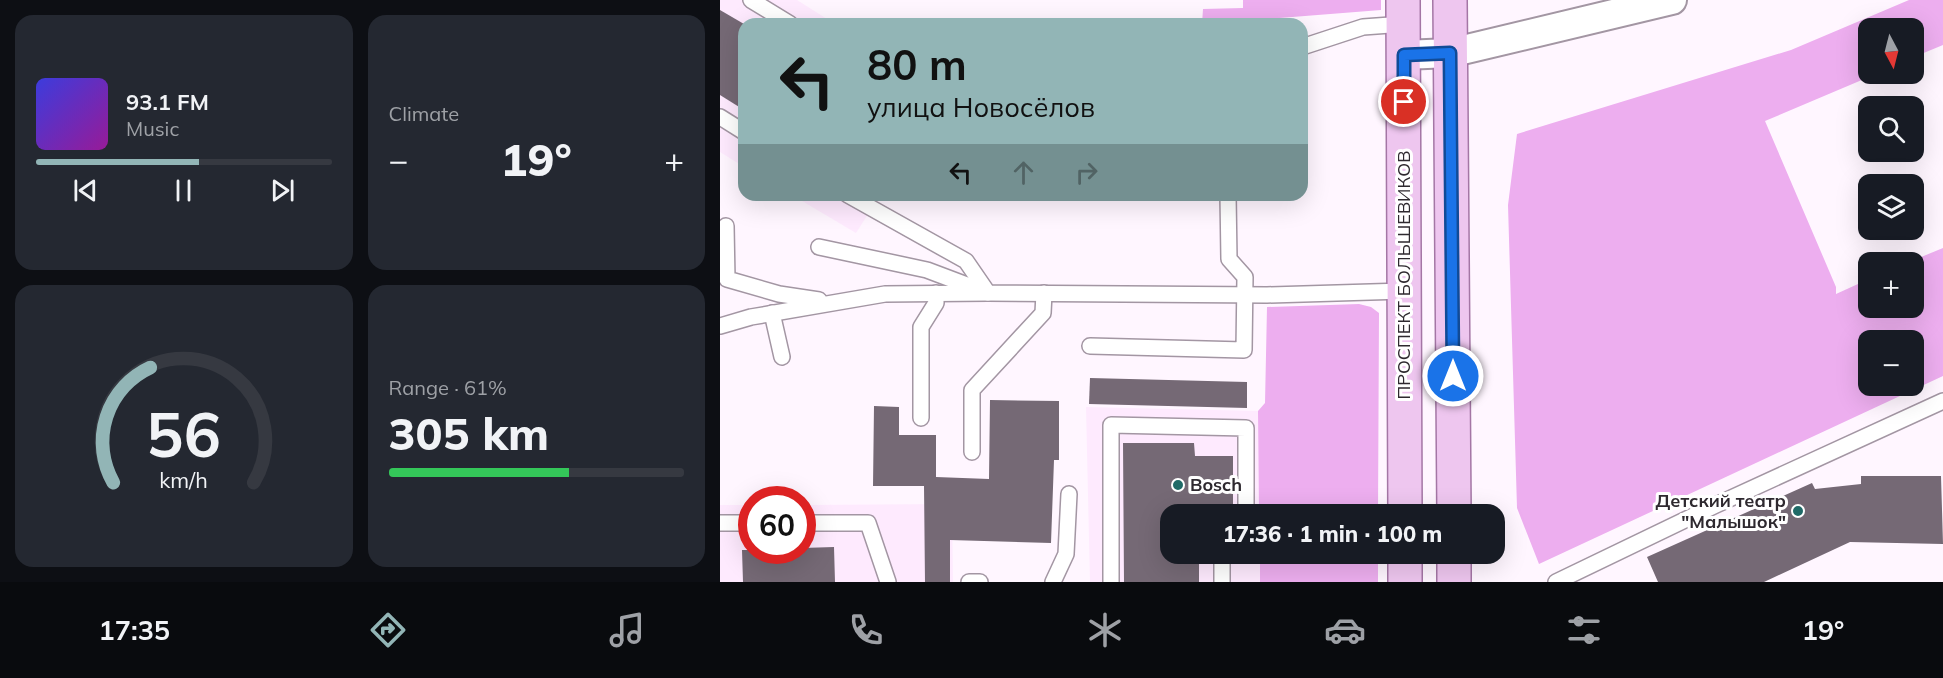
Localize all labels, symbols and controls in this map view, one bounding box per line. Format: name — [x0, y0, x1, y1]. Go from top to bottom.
north arrow — [1858, 18, 1924, 84]
map controls — [1858, 18, 1924, 396]
text: 80 m — [867, 38, 967, 91]
icon: left — [768, 42, 846, 120]
pin — [1378, 76, 1429, 127]
icon: arrive — [1387, 85, 1420, 118]
text: 93.1 FM — [126, 88, 209, 116]
text: улица Новосёлов — [867, 90, 1095, 124]
button: search — [1858, 96, 1924, 162]
text: Climate — [389, 101, 459, 126]
text: Music — [126, 116, 179, 141]
text: 19° — [501, 131, 572, 187]
text: − — [389, 139, 408, 180]
text: + — [664, 139, 684, 180]
street label: ПРОСПЕКТ БОЛЬШЕВИКОВ — [1392, 151, 1415, 399]
icon: left — [944, 156, 977, 189]
icon: ahead — [1007, 156, 1040, 189]
icon: right — [1070, 156, 1103, 189]
icon: previous — [69, 174, 102, 207]
icon: pause — [167, 174, 200, 207]
icon: next — [266, 174, 299, 207]
button: layers — [1858, 174, 1924, 240]
button: + — [1858, 252, 1924, 318]
button: − — [1858, 330, 1924, 396]
position arrow — [1421, 344, 1485, 408]
text: Range · 61% — [389, 375, 507, 400]
text: 56 — [146, 394, 221, 473]
text: 305 km — [389, 405, 549, 461]
text: km/h — [159, 466, 208, 493]
place label: Bosch — [1190, 473, 1242, 496]
marker: Bosch — [1171, 478, 1185, 492]
speed limit sign: 60 — [738, 486, 816, 564]
place label: Детский театр "Малышок" — [1656, 489, 1786, 533]
marker: Детский театр "Малышок" — [1791, 504, 1805, 518]
text: 17:36 · 1 min · 100 m — [1223, 520, 1442, 548]
icon: directions — [367, 609, 409, 651]
icon: music — [606, 609, 648, 651]
icon: phone — [845, 609, 887, 651]
icon: climate — [1084, 609, 1126, 651]
icon: car — [1324, 609, 1366, 651]
icon: filters — [1563, 609, 1605, 651]
text: 17:35 — [99, 613, 170, 647]
text: 19° — [1802, 613, 1844, 647]

